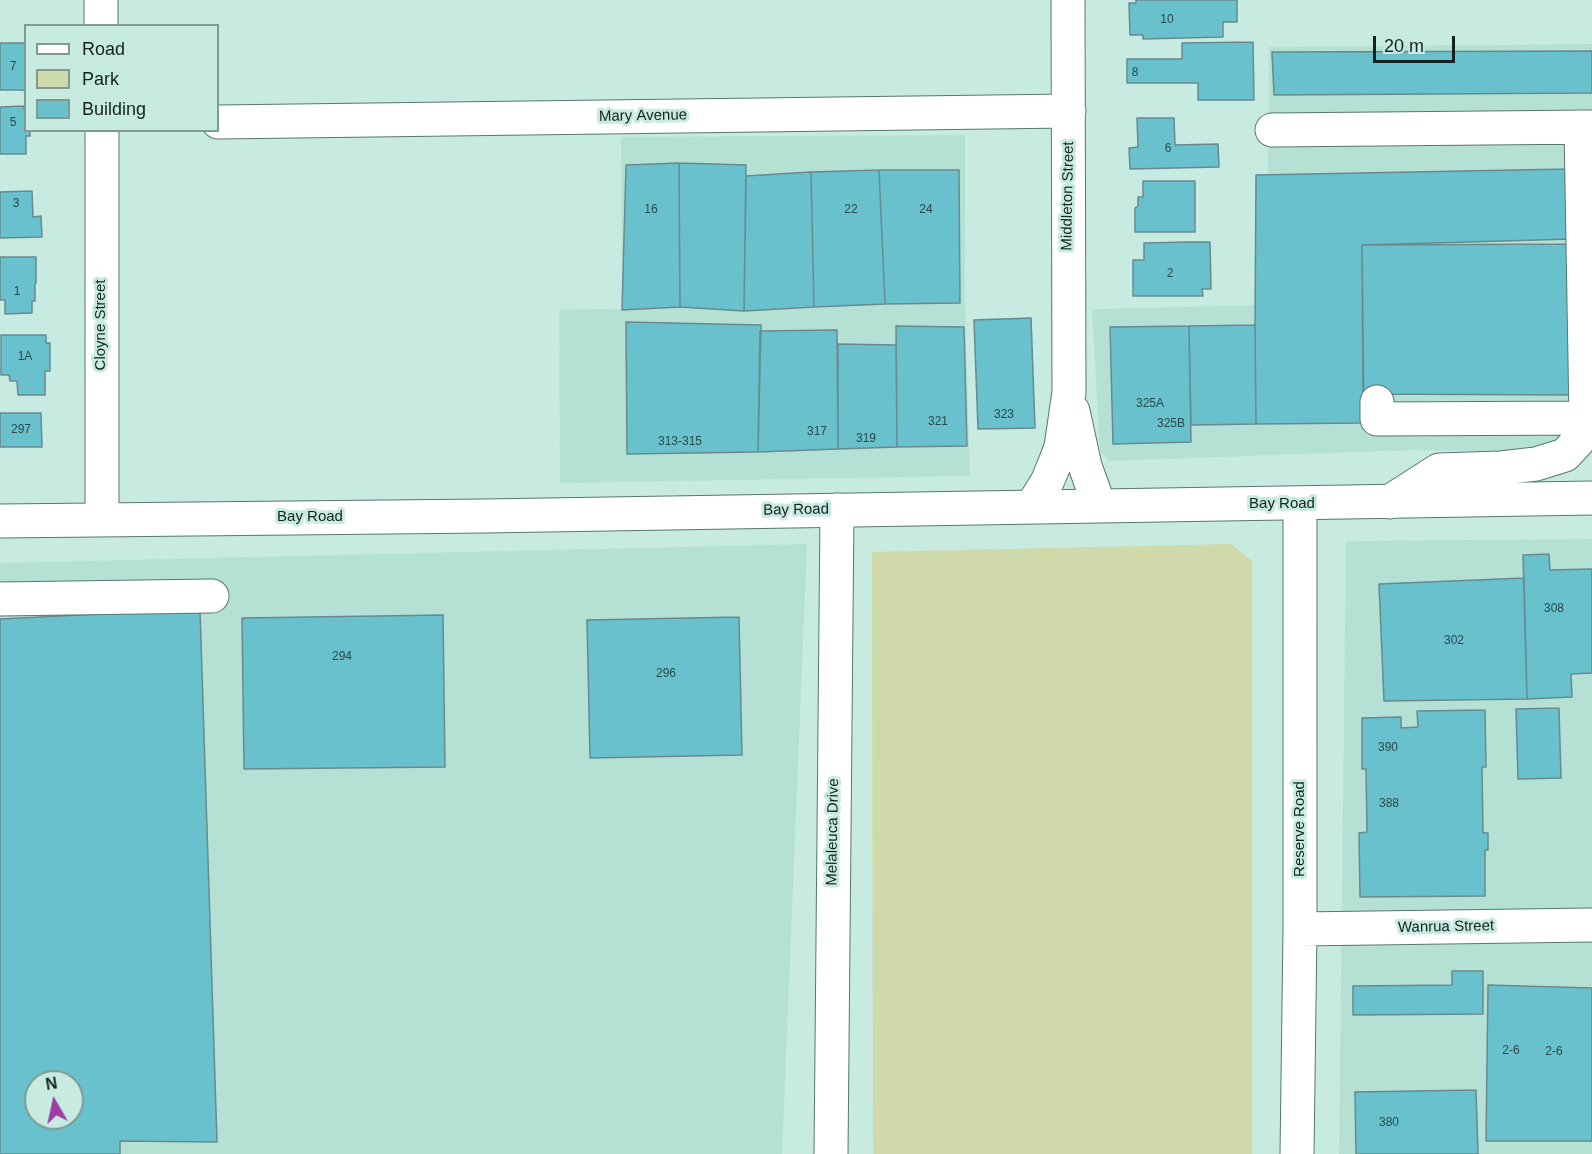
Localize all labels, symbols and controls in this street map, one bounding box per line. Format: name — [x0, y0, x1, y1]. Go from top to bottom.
house number: 10 — [1160, 13, 1174, 27]
legend — [24, 24, 219, 132]
scale bar — [1376, 24, 1458, 62]
text: 20 m — [1384, 36, 1424, 56]
text: Road — [82, 39, 125, 59]
house number: 7 — [10, 60, 16, 74]
house number: 8 — [1132, 66, 1138, 80]
text: Park — [82, 69, 119, 89]
text: Building — [82, 99, 146, 119]
street label: Mary Avenue — [599, 106, 687, 126]
house number: 5 — [10, 116, 16, 130]
street label: Middleton Street — [1058, 141, 1078, 251]
house number: 6 — [1165, 142, 1171, 156]
house number: 3 — [13, 197, 19, 211]
house number: 16 — [644, 203, 658, 217]
house number: 22 — [844, 203, 858, 217]
house number: 24 — [919, 203, 933, 217]
house number: 2 — [1167, 267, 1173, 281]
street label: Cloyne Street — [92, 280, 110, 370]
house number: 1 — [14, 285, 20, 299]
house number: 1A — [18, 350, 32, 364]
house number: 325A — [1136, 397, 1164, 411]
house number: 323 — [994, 408, 1014, 422]
house number: 321 — [928, 415, 948, 429]
house number: 325B — [1157, 417, 1185, 431]
house number: 297 — [11, 423, 31, 437]
house number: 317 — [807, 425, 827, 439]
house number: 319 — [856, 432, 876, 446]
house number: 313-315 — [658, 435, 702, 449]
street label: Bay Road — [1249, 495, 1315, 513]
street label: Bay Road — [763, 500, 829, 520]
street label: Bay Road — [277, 508, 343, 526]
house number: 308 — [1544, 602, 1564, 616]
house number: 302 — [1444, 634, 1464, 648]
house number: 294 — [332, 650, 352, 664]
house number: 296 — [656, 667, 676, 681]
house number: 390 — [1378, 741, 1398, 755]
street label: Melaleuca Drive — [823, 778, 843, 886]
street label: Reserve Road — [1291, 781, 1309, 877]
house number: 388 — [1379, 797, 1399, 811]
street label: Wanrua Street — [1398, 917, 1494, 937]
house number: 2-6 — [1502, 1044, 1520, 1058]
house number: 2-6 — [1545, 1045, 1563, 1059]
north arrow — [24, 1070, 84, 1130]
text: N — [44, 1074, 58, 1093]
house number: 380 — [1379, 1116, 1399, 1130]

